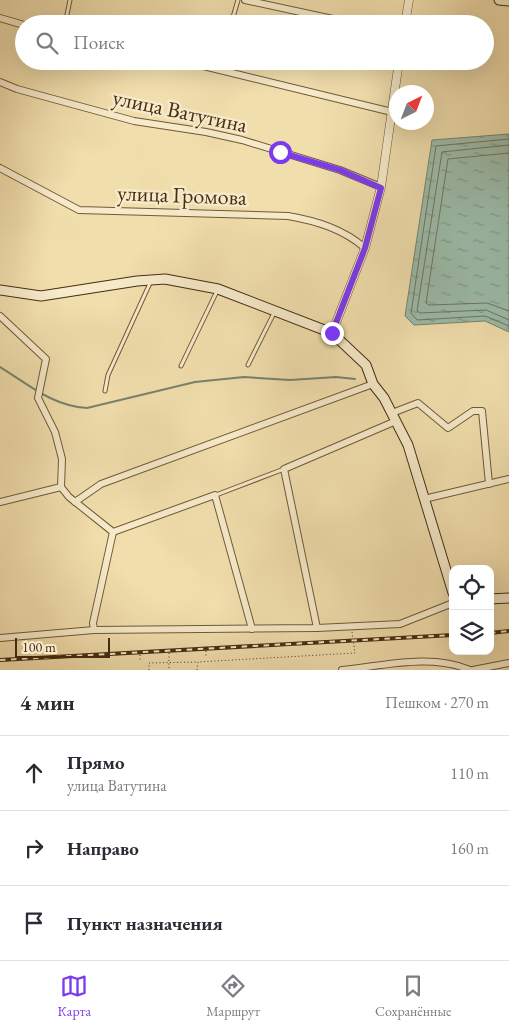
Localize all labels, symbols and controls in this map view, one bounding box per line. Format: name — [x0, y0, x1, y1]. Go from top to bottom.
search box — [15, 15, 494, 70]
icon: search — [33, 29, 61, 57]
text: Поиск — [73, 30, 125, 55]
street label: улица Ватутина — [110, 83, 250, 139]
north arrow — [389, 85, 434, 130]
route start — [269, 141, 292, 164]
street label: улица Громова — [117, 178, 248, 212]
route end — [321, 322, 344, 345]
map controls — [449, 565, 494, 655]
button: locate — [449, 565, 494, 610]
button: layers — [449, 610, 494, 655]
scale bar — [15, 635, 110, 658]
text: 100 m — [22, 638, 56, 656]
text: 4 мин — [20, 689, 75, 716]
text: Пешком · 270 m — [385, 692, 489, 713]
text: Прямо — [67, 750, 125, 775]
icon: ahead — [20, 759, 48, 787]
text: 110 m — [450, 763, 489, 784]
text: улица Ватутина — [67, 775, 167, 796]
icon: right — [20, 834, 48, 862]
text: Направо — [67, 836, 139, 861]
text: 160 m — [450, 838, 489, 859]
icon: arrive — [20, 909, 48, 937]
text: Пункт назначения — [67, 911, 223, 936]
tab: Карта — [58, 972, 91, 1020]
tab: Маршрут — [206, 972, 260, 1020]
tab: Сохранённые — [375, 972, 451, 1020]

